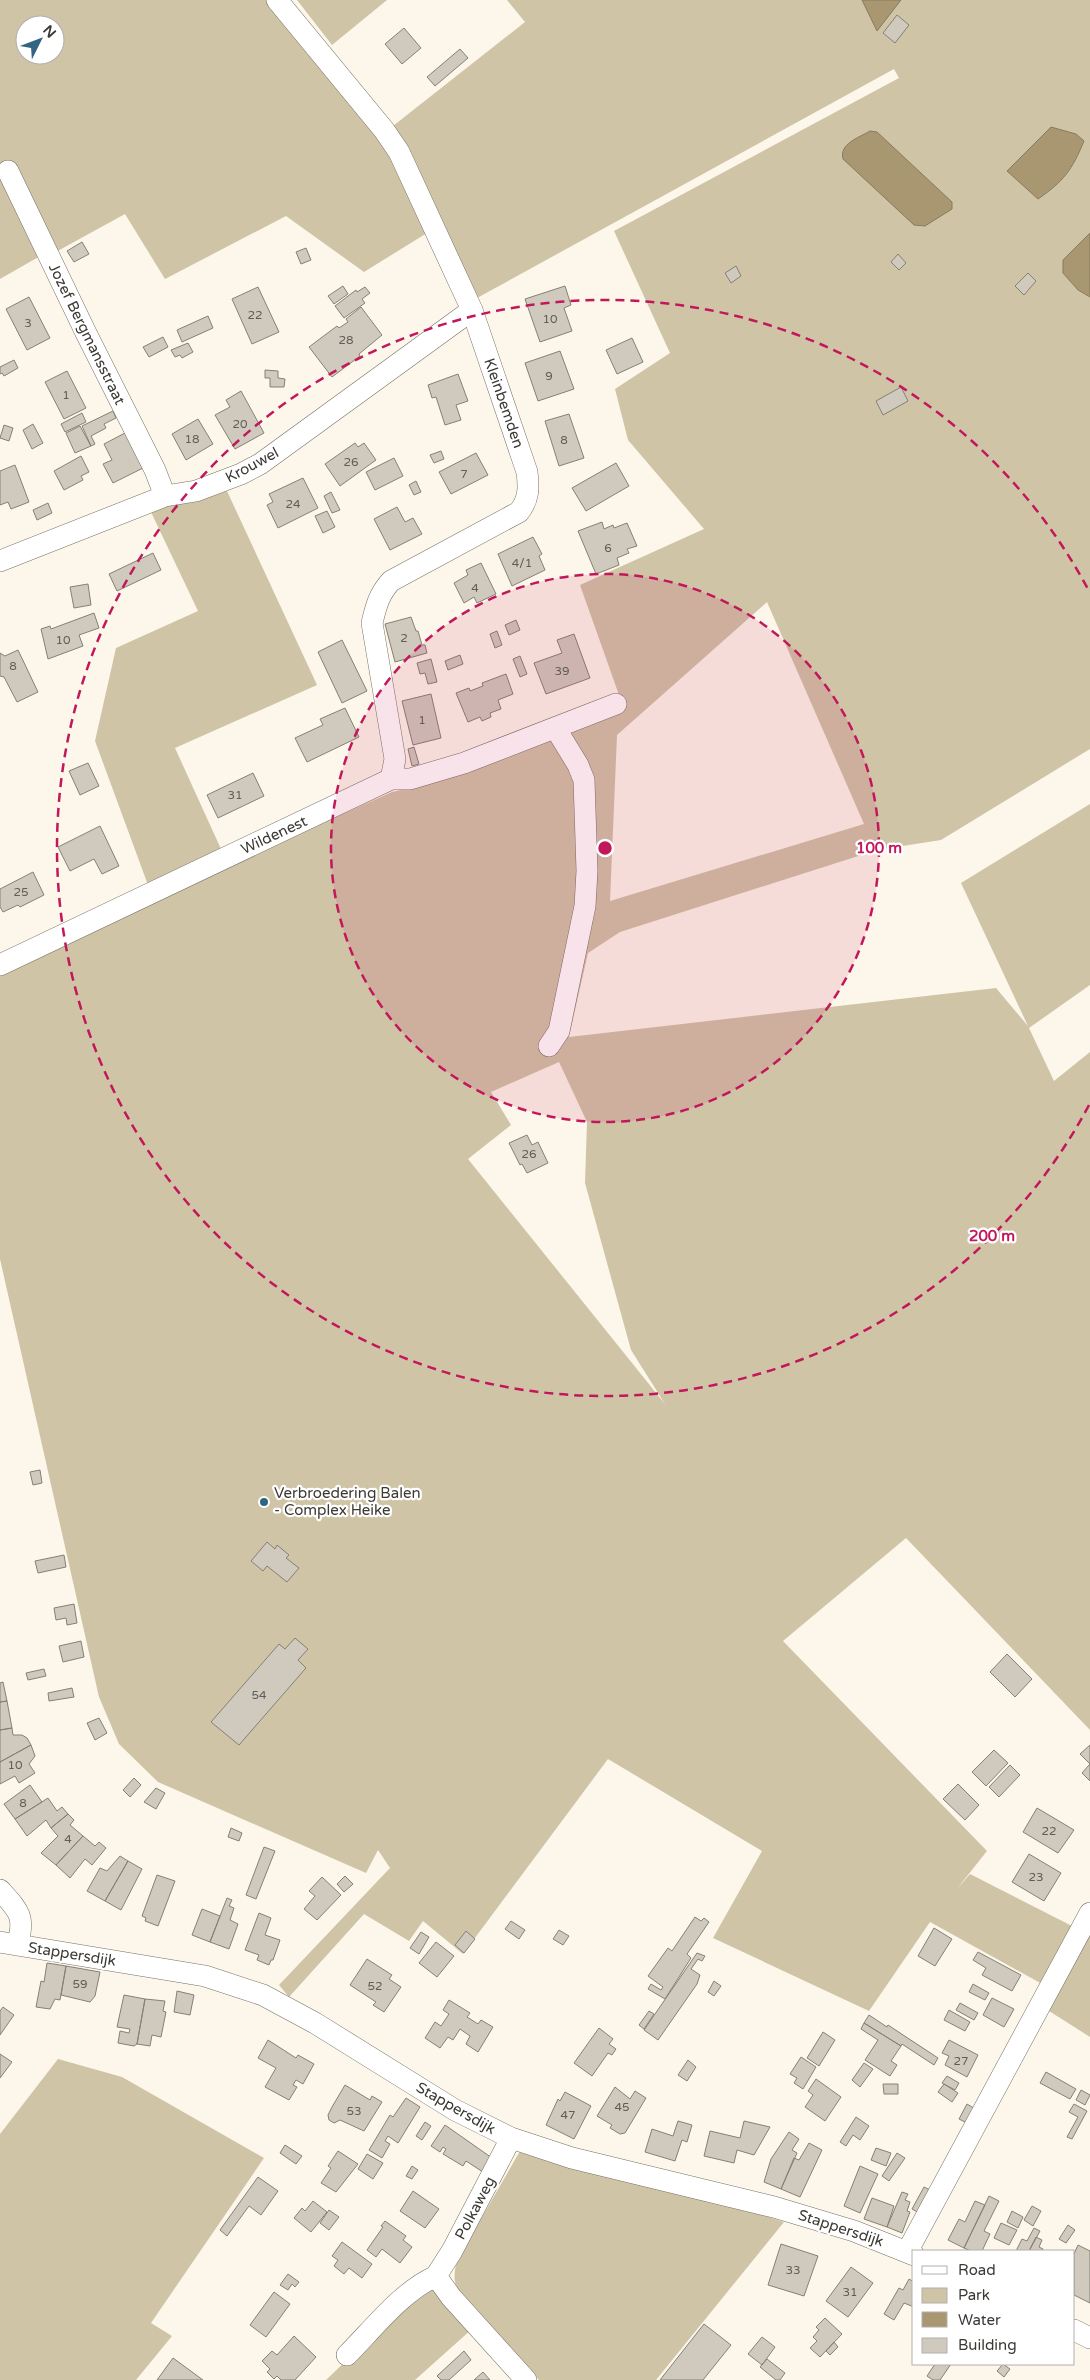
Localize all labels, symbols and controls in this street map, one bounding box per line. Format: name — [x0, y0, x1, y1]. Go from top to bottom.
north arrow — [15, 15, 65, 65]
text: N — [39, 22, 59, 42]
street label: Jozef Bergmansstraat — [45, 260, 129, 408]
house number: 22 — [247, 308, 263, 322]
house number: 10 — [542, 312, 558, 326]
house number: 3 — [24, 316, 32, 330]
house number: 28 — [338, 333, 354, 347]
street label: Kleinbemden — [480, 356, 528, 450]
house number: 9 — [545, 369, 553, 383]
house number: 1 — [62, 388, 70, 402]
house number: 20 — [232, 417, 248, 431]
house number: 18 — [184, 432, 200, 446]
house number: 8 — [560, 433, 568, 447]
street label: Krouwel — [222, 443, 282, 487]
house number: 26 — [343, 455, 359, 469]
house number: 7 — [460, 467, 468, 481]
house number: 24 — [285, 497, 301, 511]
house number: 6 — [604, 541, 612, 555]
house number: 4/1 — [512, 556, 532, 570]
house number: 4 — [471, 581, 479, 595]
house number: 2 — [400, 631, 408, 645]
house number: 10 — [55, 633, 71, 647]
house number: 8 — [9, 659, 17, 673]
house number: 39 — [554, 664, 570, 678]
house number: 1 — [418, 713, 426, 727]
house number: 31 — [227, 788, 243, 802]
street label: Wildenest — [238, 812, 310, 858]
centre of rings — [596, 839, 614, 857]
text: 100 m — [856, 839, 902, 857]
house number: 25 — [13, 885, 29, 899]
house number: 26 — [521, 1147, 537, 1161]
text: 200 m — [969, 1227, 1015, 1245]
place label: Verbroedering Balen - Complex Heike — [274, 1484, 421, 1519]
marker: Verbroedering Balen - Complex Heike — [258, 1496, 270, 1508]
house number: 54 — [251, 1688, 267, 1702]
house number: 10 — [7, 1758, 23, 1772]
house number: 8 — [19, 1796, 27, 1810]
house number: 22 — [1041, 1824, 1057, 1838]
house number: 4 — [64, 1832, 72, 1846]
house number: 23 — [1028, 1870, 1044, 1884]
street label: Stappersdijk — [27, 1938, 117, 1970]
house number: 59 — [72, 1977, 88, 1991]
house number: 52 — [367, 1979, 383, 1993]
house number: 27 — [953, 2054, 969, 2068]
street label: Stappersdijk — [413, 2078, 499, 2138]
house number: 45 — [614, 2100, 630, 2114]
house number: 53 — [346, 2104, 362, 2118]
house number: 47 — [560, 2108, 576, 2122]
street label: Polkaweg — [451, 2173, 499, 2243]
street label: Stappersdijk — [796, 2206, 886, 2250]
legend — [912, 2250, 1075, 2365]
text: Road — [958, 2261, 996, 2279]
house number: 33 — [785, 2263, 801, 2277]
house number: 31 — [842, 2285, 858, 2299]
text: Park — [958, 2286, 990, 2304]
text: Water — [958, 2311, 1001, 2329]
text: Building — [958, 2336, 1017, 2354]

